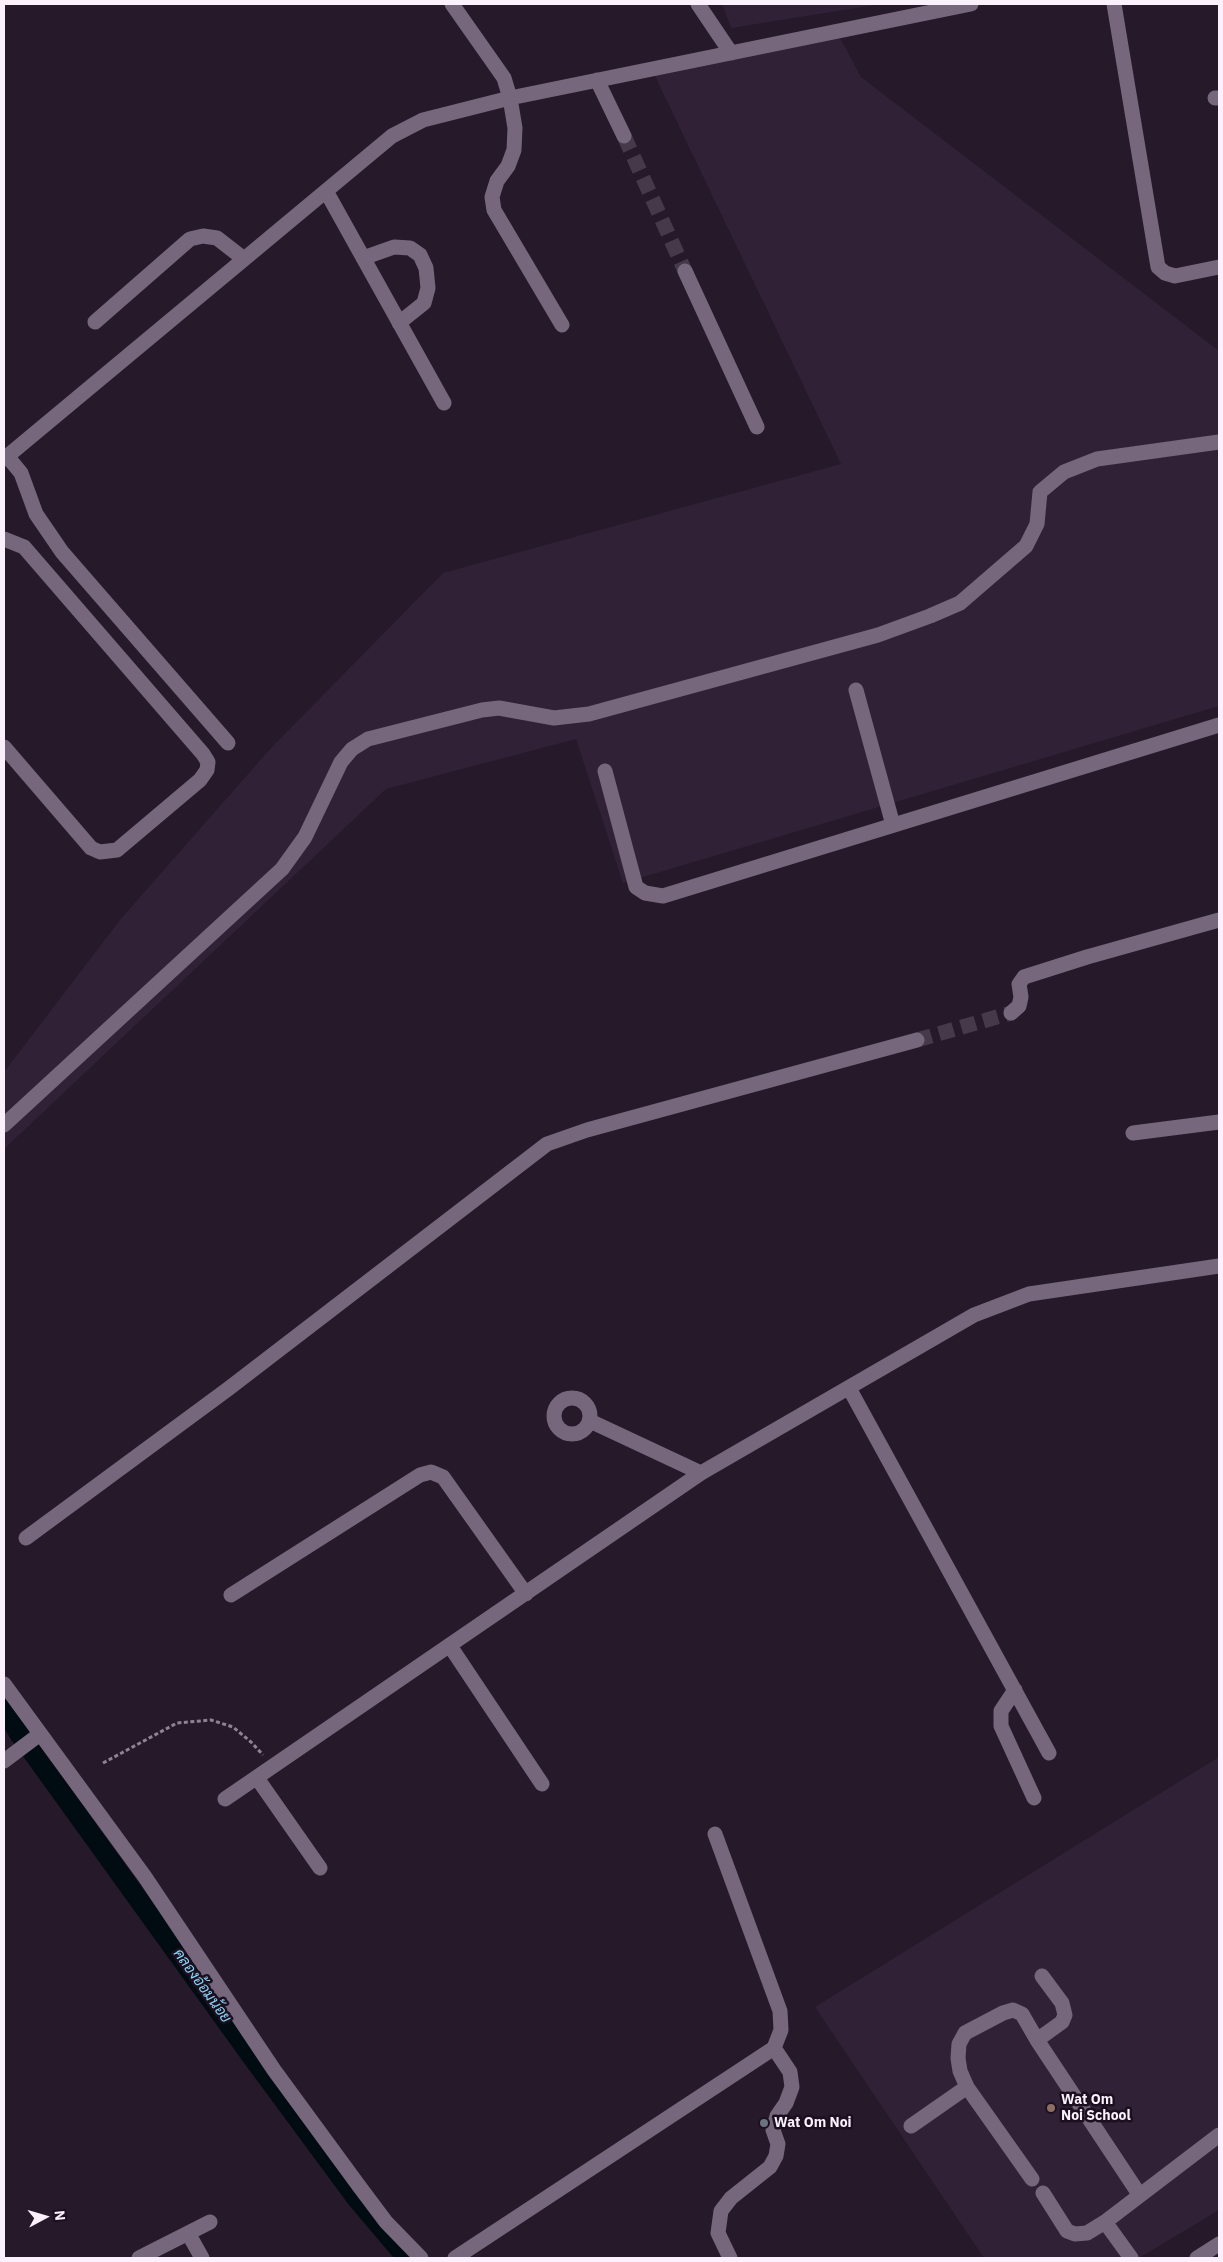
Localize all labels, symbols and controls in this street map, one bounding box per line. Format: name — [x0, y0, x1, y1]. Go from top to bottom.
water label: คลองอ้อมน้อย — [169, 1945, 235, 2027]
place label: Wat Om Noi School — [1061, 2092, 1131, 2124]
marker: Wat Om Noi School — [1045, 2102, 1057, 2114]
place label: Wat Om Noi — [774, 2115, 852, 2131]
marker: Wat Om Noi — [758, 2117, 770, 2129]
north arrow — [20, 2192, 70, 2242]
text: N — [50, 2209, 69, 2221]

